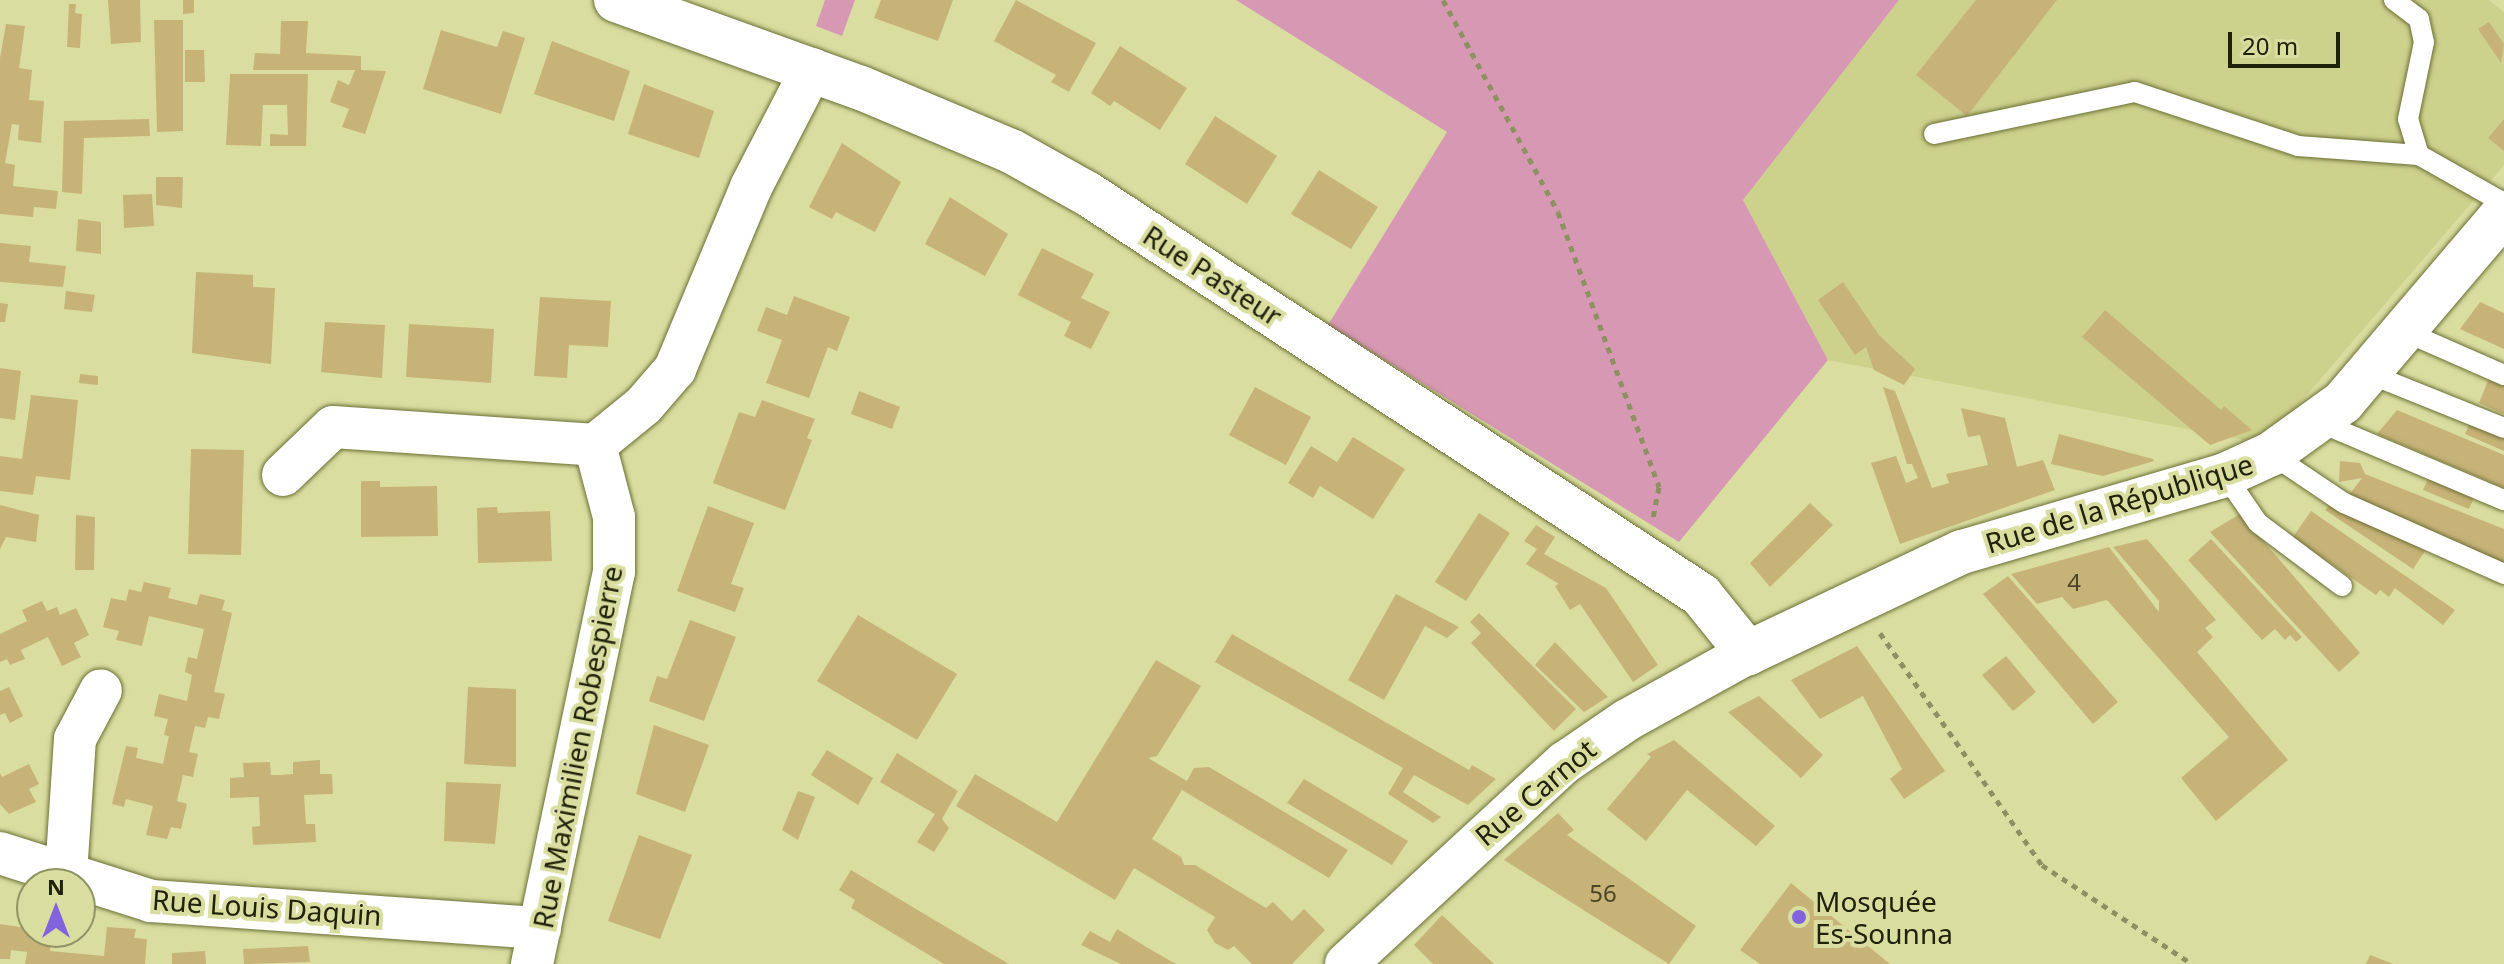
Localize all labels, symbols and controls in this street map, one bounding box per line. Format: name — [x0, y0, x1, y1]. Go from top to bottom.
scale bar — [2232, 16, 2344, 66]
text: 20 m — [2242, 29, 2298, 62]
street label: Rue Pasteur — [1137, 218, 1289, 332]
street label: Rue de la République — [1981, 446, 2257, 560]
street label: Rue Maximilien Robespierre — [525, 563, 629, 931]
house number: 4 — [2067, 568, 2081, 596]
street label: Rue Carnot — [1468, 732, 1602, 852]
north arrow — [16, 868, 96, 948]
text: N — [47, 871, 65, 901]
house number: 56 — [1589, 879, 1617, 907]
street label: Rue Louis Daquin — [151, 882, 383, 932]
place label: Mosquée Es-Sounna — [1815, 884, 1953, 950]
marker: Mosquée Es-Sounna — [1790, 908, 1808, 926]

